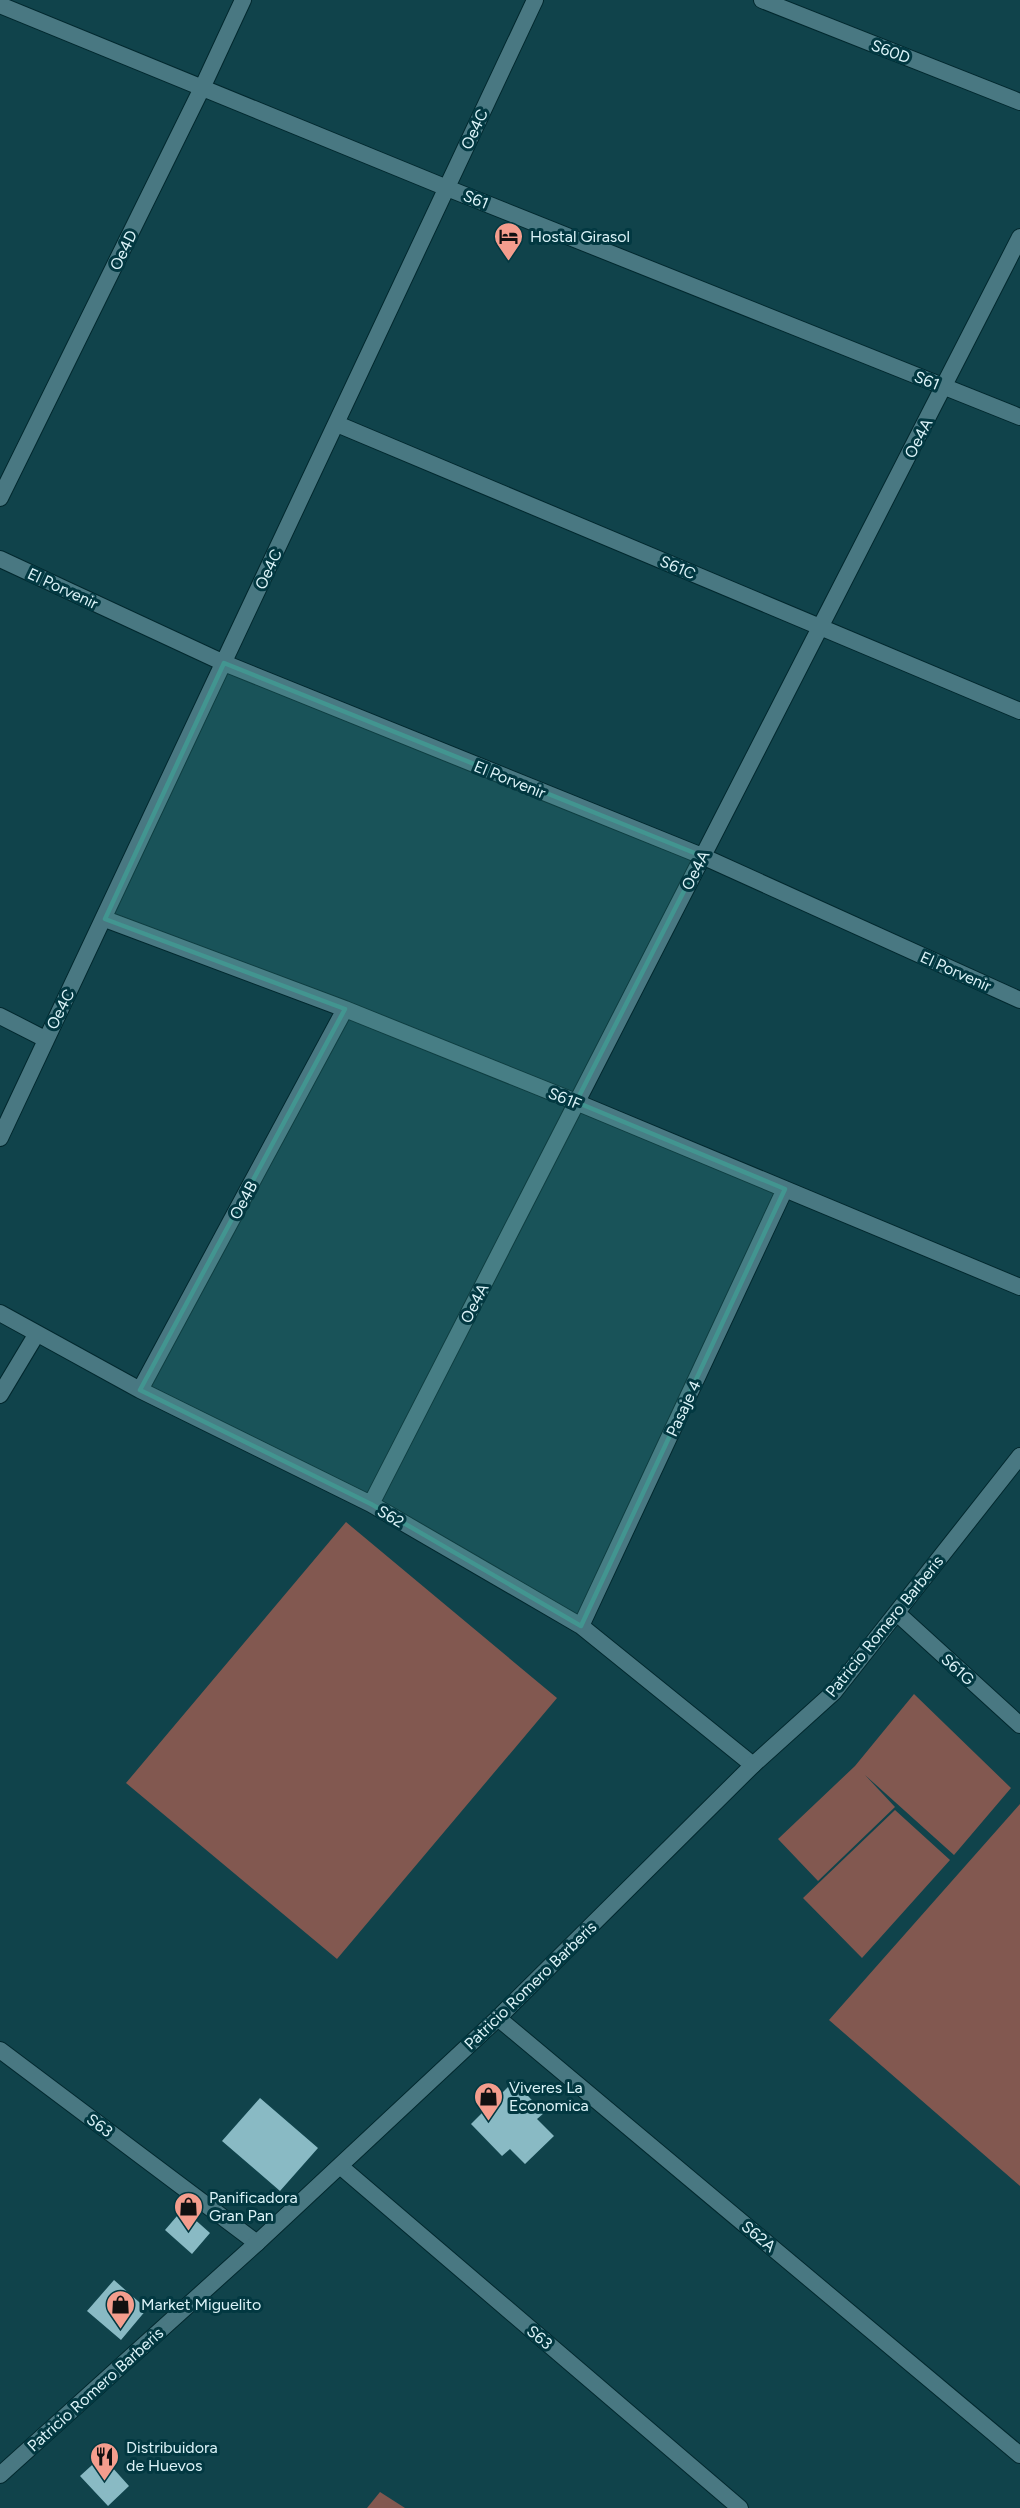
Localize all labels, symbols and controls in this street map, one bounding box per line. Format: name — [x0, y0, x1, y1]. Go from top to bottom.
street label: S60D — [869, 35, 913, 68]
street label: Oe4C — [457, 106, 492, 153]
street label: S61 — [460, 186, 491, 213]
hotel icon: Hostal Girasol — [493, 220, 525, 262]
street label: Oe4D — [106, 227, 141, 273]
place label: Hostal Girasol — [530, 227, 630, 246]
street label: S61 — [911, 367, 942, 394]
street label: Oe4A — [900, 415, 937, 461]
street label: Oe4C — [251, 546, 286, 593]
street label: S61C — [657, 551, 699, 583]
street label: El Porvenir — [24, 564, 102, 613]
street label: El Porvenir — [471, 756, 549, 803]
street label: Oe4A — [677, 847, 714, 893]
street label: El Porvenir — [917, 947, 995, 996]
street label: Oe4C — [42, 986, 79, 1033]
street label: S61F — [545, 1083, 584, 1114]
street label: Oe4B — [225, 1178, 262, 1223]
street label: Oe4A — [456, 1280, 493, 1326]
street label: Pasaje 4 — [662, 1377, 705, 1439]
street label: S62 — [374, 1501, 408, 1532]
street label: Patricio Romero Barberis — [822, 1552, 947, 1701]
street label: S61G — [937, 1650, 978, 1689]
street label: Patricio Romero Barberis — [460, 1917, 600, 2053]
place label: Viveres La Economica — [509, 2078, 589, 2115]
shop icon: Viveres La Economica — [472, 2080, 504, 2122]
street label: S63 — [83, 2110, 116, 2141]
place label: Panificadora Gran Pan — [209, 2188, 298, 2225]
shop icon: Panificadora Gran Pan — [172, 2190, 204, 2232]
street label: S62A — [738, 2217, 780, 2256]
shop icon: Market Miguelito — [104, 2288, 136, 2330]
place label: Market Miguelito — [141, 2295, 261, 2314]
street label: S63 — [523, 2321, 556, 2354]
street label: Patricio Romero Barberis — [23, 2323, 167, 2455]
place label: Distribuidora de Huevos — [126, 2438, 218, 2475]
restaurant icon: Distribuidora de Huevos — [89, 2440, 121, 2482]

